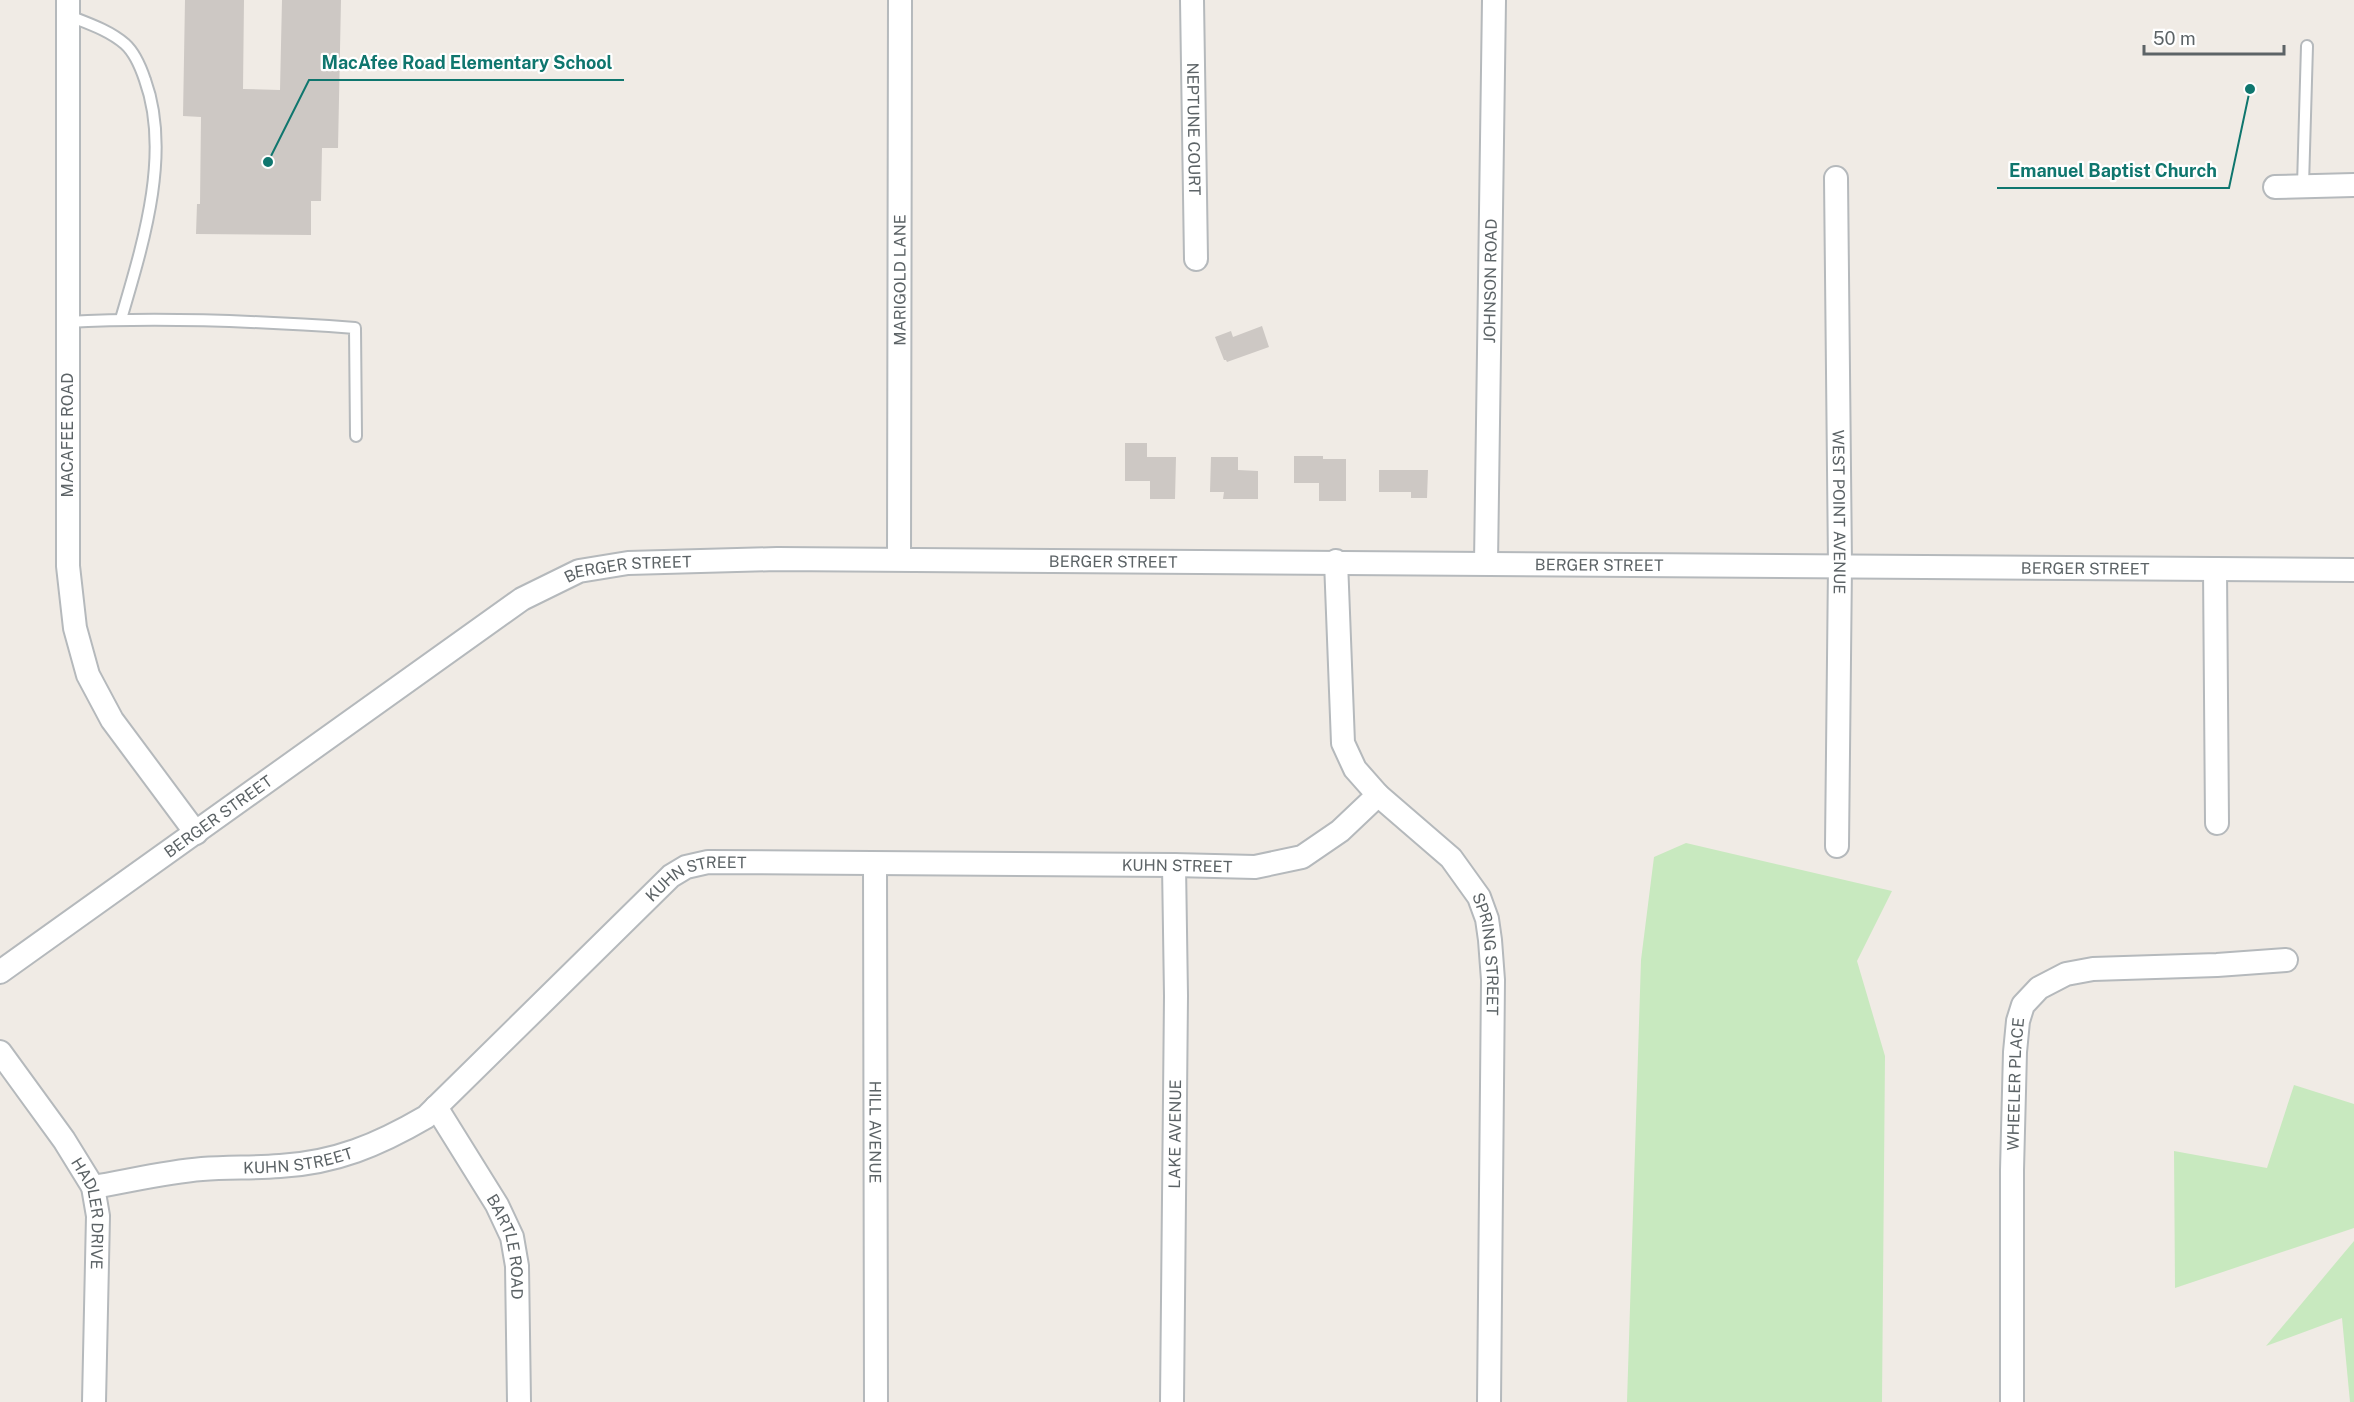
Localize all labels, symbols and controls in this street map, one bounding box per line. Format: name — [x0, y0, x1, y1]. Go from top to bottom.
scale bar — [2144, 18, 2284, 56]
text: 50 m — [2153, 28, 2196, 49]
callout: MacAfee Road Elementary School — [309, 44, 624, 80]
text: MacAfee Road Elementary School — [321, 52, 613, 73]
street label: NEPTUNE COURT — [1183, 62, 1204, 196]
callout: Emanuel Baptist Church — [1997, 152, 2229, 188]
text: Emanuel Baptist Church — [2009, 160, 2217, 181]
street label: MARIGOLD LANE — [890, 214, 910, 346]
street label: JOHNSON ROAD — [1480, 218, 1501, 344]
street label: MACAFEE ROAD — [58, 373, 77, 497]
street label: WEST POINT AVENUE — [1829, 430, 1849, 594]
street label: BERGER STREET — [561, 552, 692, 587]
street label: BERGER STREET — [1049, 552, 1178, 572]
street label: BERGER STREET — [1535, 555, 1664, 575]
street label: BERGER STREET — [2021, 559, 2150, 579]
street label: BERGER STREET — [160, 771, 277, 862]
street label: KUHN STREET — [642, 853, 747, 906]
street label: KUHN STREET — [1122, 856, 1233, 876]
street label: SPRING STREET — [1468, 890, 1502, 1016]
street label: WHEELER PLACE — [2003, 1017, 2028, 1151]
street label: LAKE AVENUE — [1165, 1079, 1185, 1189]
street label: HILL AVENUE — [865, 1081, 885, 1183]
street label: KUHN STREET — [243, 1143, 356, 1177]
street label: HADLER DRIVE — [67, 1154, 107, 1270]
street label: BARTLE ROAD — [483, 1191, 526, 1300]

